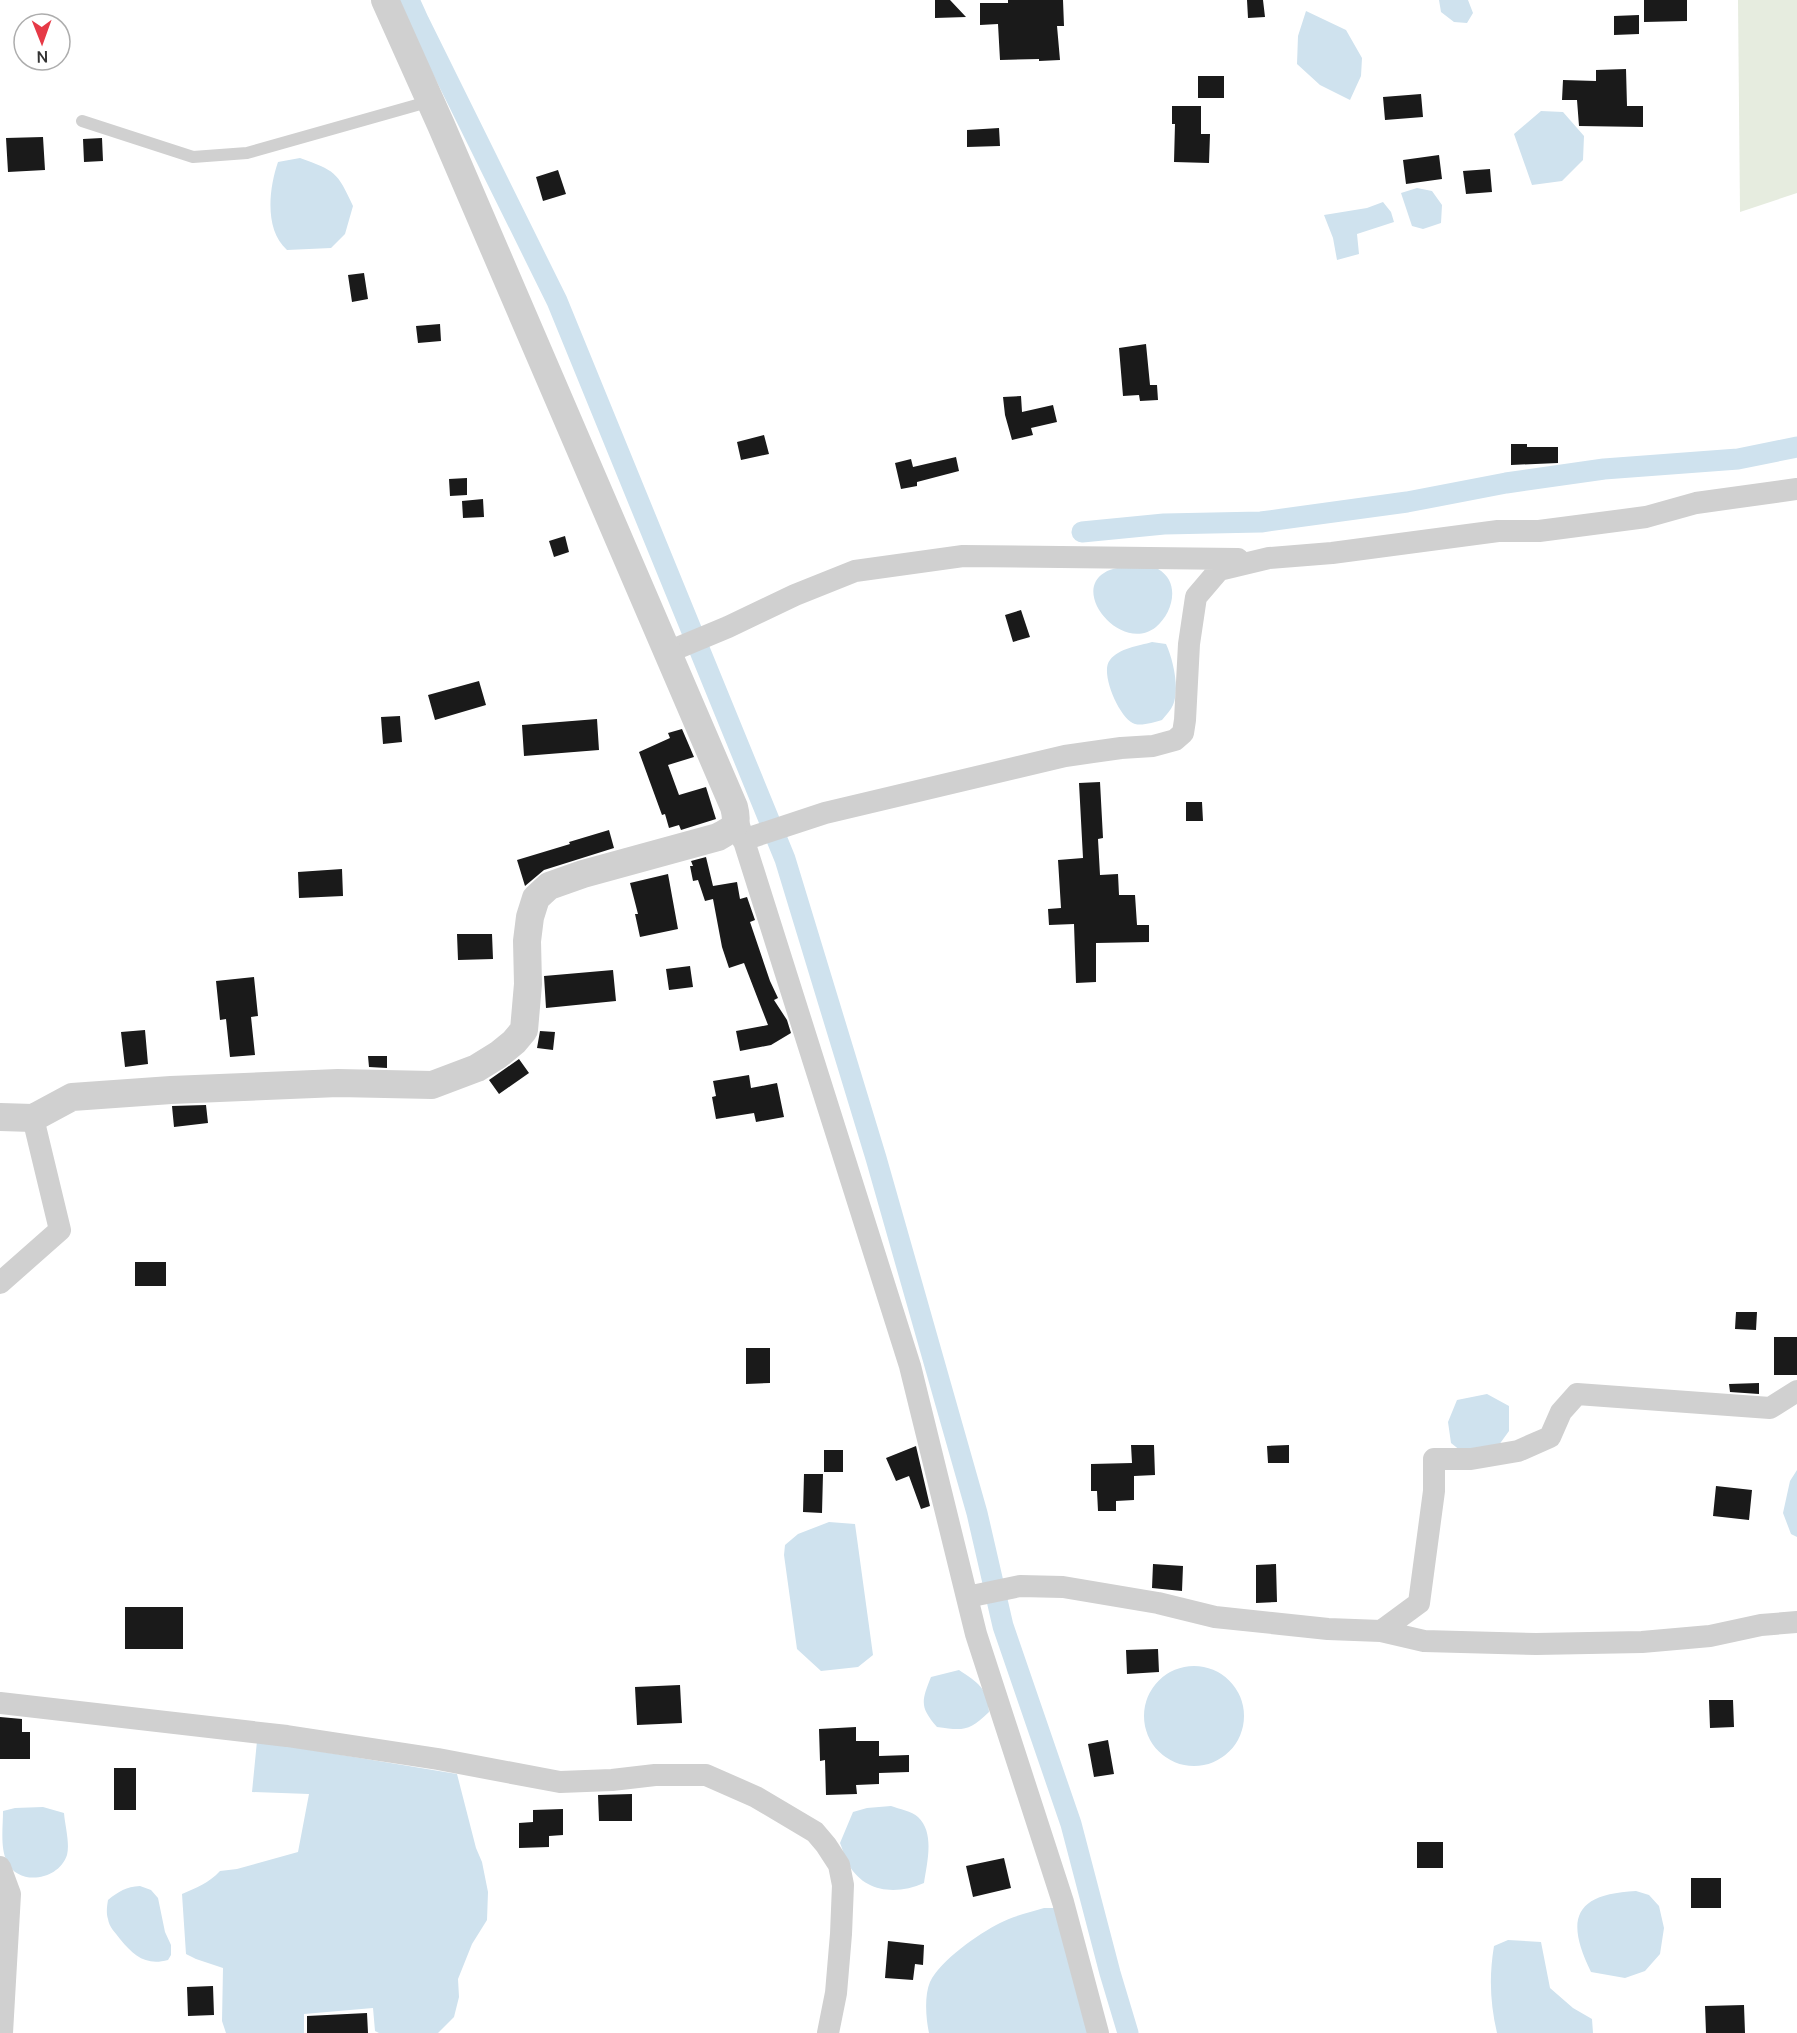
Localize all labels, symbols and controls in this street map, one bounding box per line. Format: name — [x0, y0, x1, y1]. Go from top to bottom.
north arrow — [12, 12, 72, 72]
text: N — [36, 46, 48, 68]

